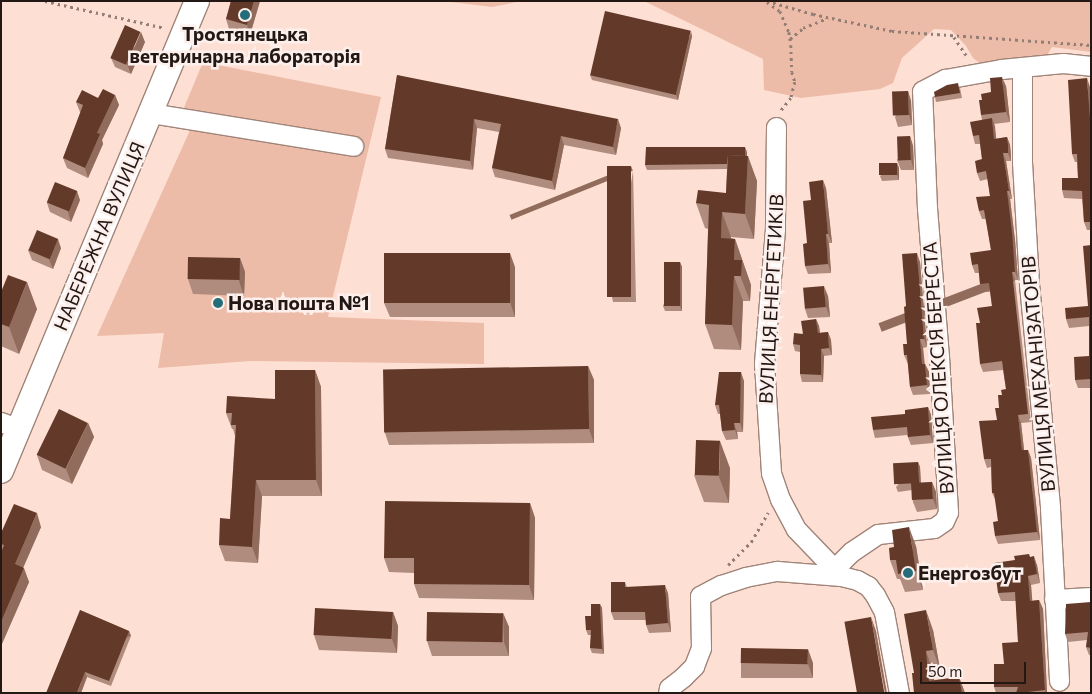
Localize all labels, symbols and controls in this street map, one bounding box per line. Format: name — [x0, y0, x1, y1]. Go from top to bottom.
marker: Тростянецька ветеринарна лабораторія — [239, 9, 251, 21]
place label: Тростянецька ветеринарна лабораторія — [130, 23, 360, 67]
street label: НАБЕРЕЖНА ВУЛИЦЯ — [49, 138, 149, 334]
street label: ВУЛИЦЯ ЕНЕРГЕТИКІВ — [754, 193, 788, 405]
street label: ВУЛИЦЯ ОЛЕКСІЯ БЕРЕСТА — [918, 241, 958, 495]
street label: ВУЛИЦЯ МЕХАНІЗАТОРІВ — [1016, 255, 1060, 493]
place label: Нова пошта №1 — [228, 292, 370, 314]
marker: Нова пошта №1 — [212, 297, 224, 309]
place label: Енергозбут — [918, 562, 1021, 584]
marker: Енергозбут — [902, 567, 914, 579]
scale bar — [922, 652, 1028, 684]
text: 50 m — [928, 662, 962, 680]

